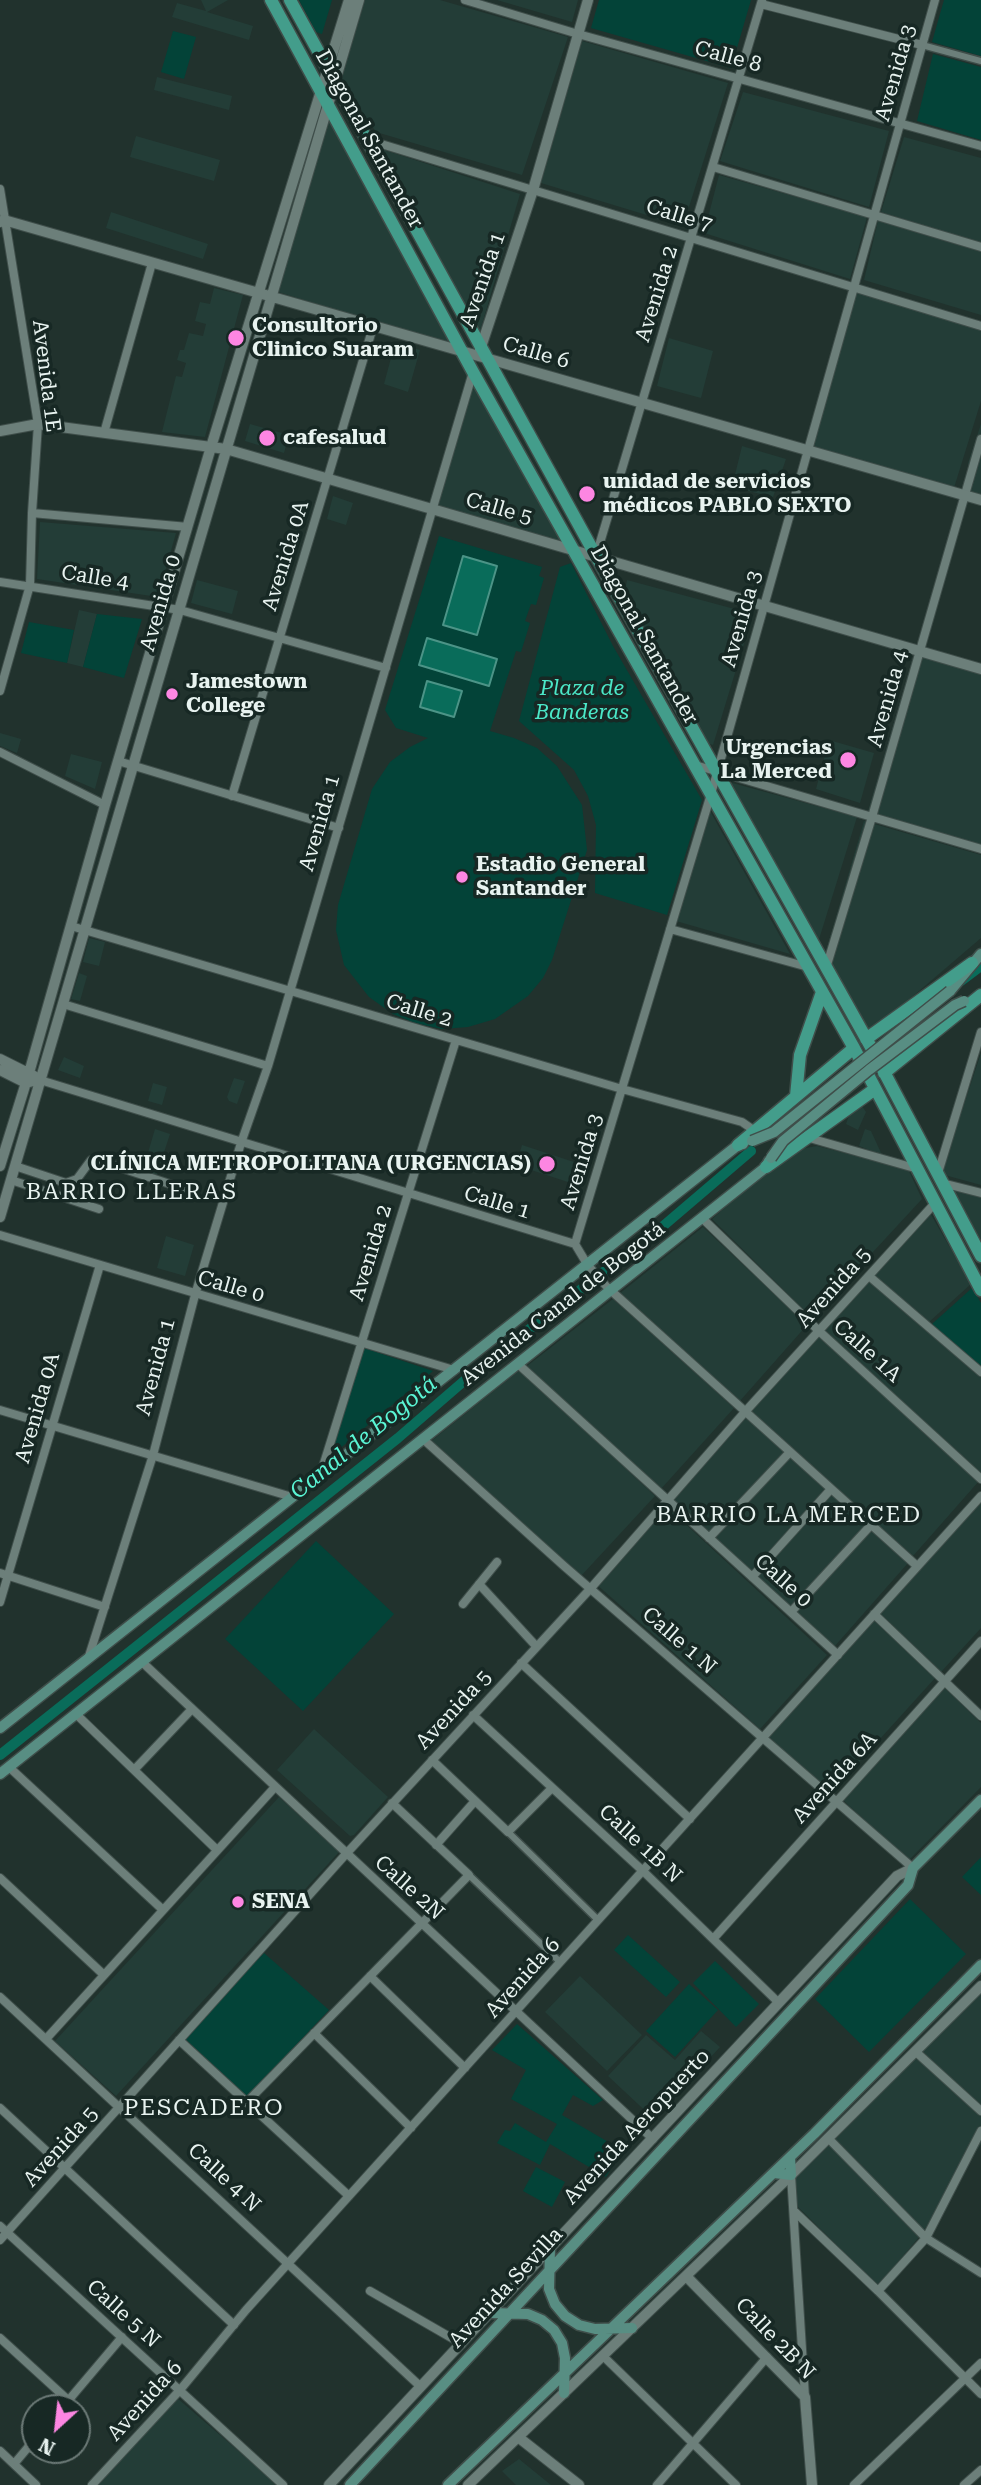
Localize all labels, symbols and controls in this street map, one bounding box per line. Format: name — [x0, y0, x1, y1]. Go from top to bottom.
street label: Avenida 3 — [870, 22, 922, 124]
street label: Calle 8 — [692, 36, 764, 78]
street label: Diagonal Santander — [310, 46, 428, 232]
street label: Calle 7 — [643, 194, 715, 238]
street label: Avenida 1 — [455, 229, 511, 331]
street label: Avenida 2 — [630, 243, 684, 345]
place label: Consultorio Clinico Suaram — [252, 313, 414, 363]
street label: Avenida 1E — [27, 318, 65, 434]
marker: Consultorio Clinico Suaram — [226, 328, 246, 348]
street label: Calle 6 — [500, 332, 572, 374]
place label: cafesalud — [283, 425, 386, 451]
marker: cafesalud — [257, 428, 277, 448]
place label: unidad de servicios médicos PABLO SEXTO — [603, 469, 851, 519]
marker: unidad de servicios médicos PABLO SEXTO — [577, 484, 597, 504]
street label: Calle 5 — [463, 488, 535, 530]
street label: Avenida 0A — [257, 498, 315, 614]
street label: Diagonal Santander — [585, 542, 703, 728]
street label: Avenida 0 — [135, 552, 187, 654]
street label: Calle 4 — [59, 560, 131, 596]
street label: Avenida 3 — [716, 568, 768, 670]
street label: Avenida 4 — [862, 648, 914, 750]
place label: Jamestown College — [186, 669, 307, 719]
park label: Plaza de Banderas — [535, 676, 629, 726]
marker: Jamestown College — [164, 686, 180, 702]
place label: Urgencias La Merced — [721, 735, 832, 785]
marker: Urgencias La Merced — [838, 750, 858, 770]
street label: Avenida 1 — [294, 772, 346, 874]
place label: Estadio General Santander — [476, 852, 645, 902]
marker: Estadio General Santander — [454, 869, 470, 885]
street label: Calle 2 — [383, 989, 455, 1033]
street label: Avenida 3 — [555, 1111, 609, 1213]
place label: CLÍNICA METROPOLITANA (URGENCIAS) — [90, 1151, 531, 1177]
marker: CLÍNICA METROPOLITANA (URGENCIAS) — [537, 1154, 557, 1174]
district label: BARRIO LLERAS — [27, 1178, 237, 1206]
street label: Calle 1 — [461, 1181, 533, 1225]
street label: Avenida 2 — [344, 1202, 398, 1304]
street label: Avenida Canal de Bogotá — [456, 1217, 670, 1391]
street label: Avenida 5 — [791, 1243, 877, 1333]
street label: Calle 0 — [195, 1266, 267, 1308]
street label: Calle 1A — [828, 1314, 906, 1388]
street label: Avenida 1 — [131, 1316, 181, 1418]
street label: Avenida 0A — [10, 1350, 66, 1466]
water label: Canal de Bogotá — [285, 1370, 443, 1506]
district label: BARRIO LA MERCED — [658, 1501, 920, 1529]
street label: Calle 0 — [749, 1549, 817, 1613]
street label: Calle 1 N — [637, 1602, 721, 1680]
street label: Avenida 5 — [411, 1665, 497, 1755]
street label: Avenida 6A — [787, 1727, 883, 1829]
street label: Calle 1B N — [593, 1799, 687, 1889]
street label: Calle 2N — [369, 1850, 449, 1926]
place label: SENA — [252, 1889, 310, 1915]
marker: SENA — [230, 1894, 246, 1910]
street label: Avenida 6 — [480, 1933, 566, 2023]
street label: Avenida Aeropuerto — [559, 2044, 715, 2210]
district label: PESCADERO — [125, 2094, 283, 2122]
street label: Avenida 5 — [18, 2102, 104, 2192]
street label: Calle 4 N — [182, 2138, 266, 2218]
street label: Avenida Sevilla — [444, 2222, 568, 2354]
street label: Calle 5 N — [81, 2274, 165, 2354]
street label: Calle 2B N — [730, 2293, 820, 2385]
street label: Avenida 6 — [102, 2356, 188, 2446]
north arrow — [21, 2394, 91, 2464]
text: N — [35, 2433, 59, 2460]

